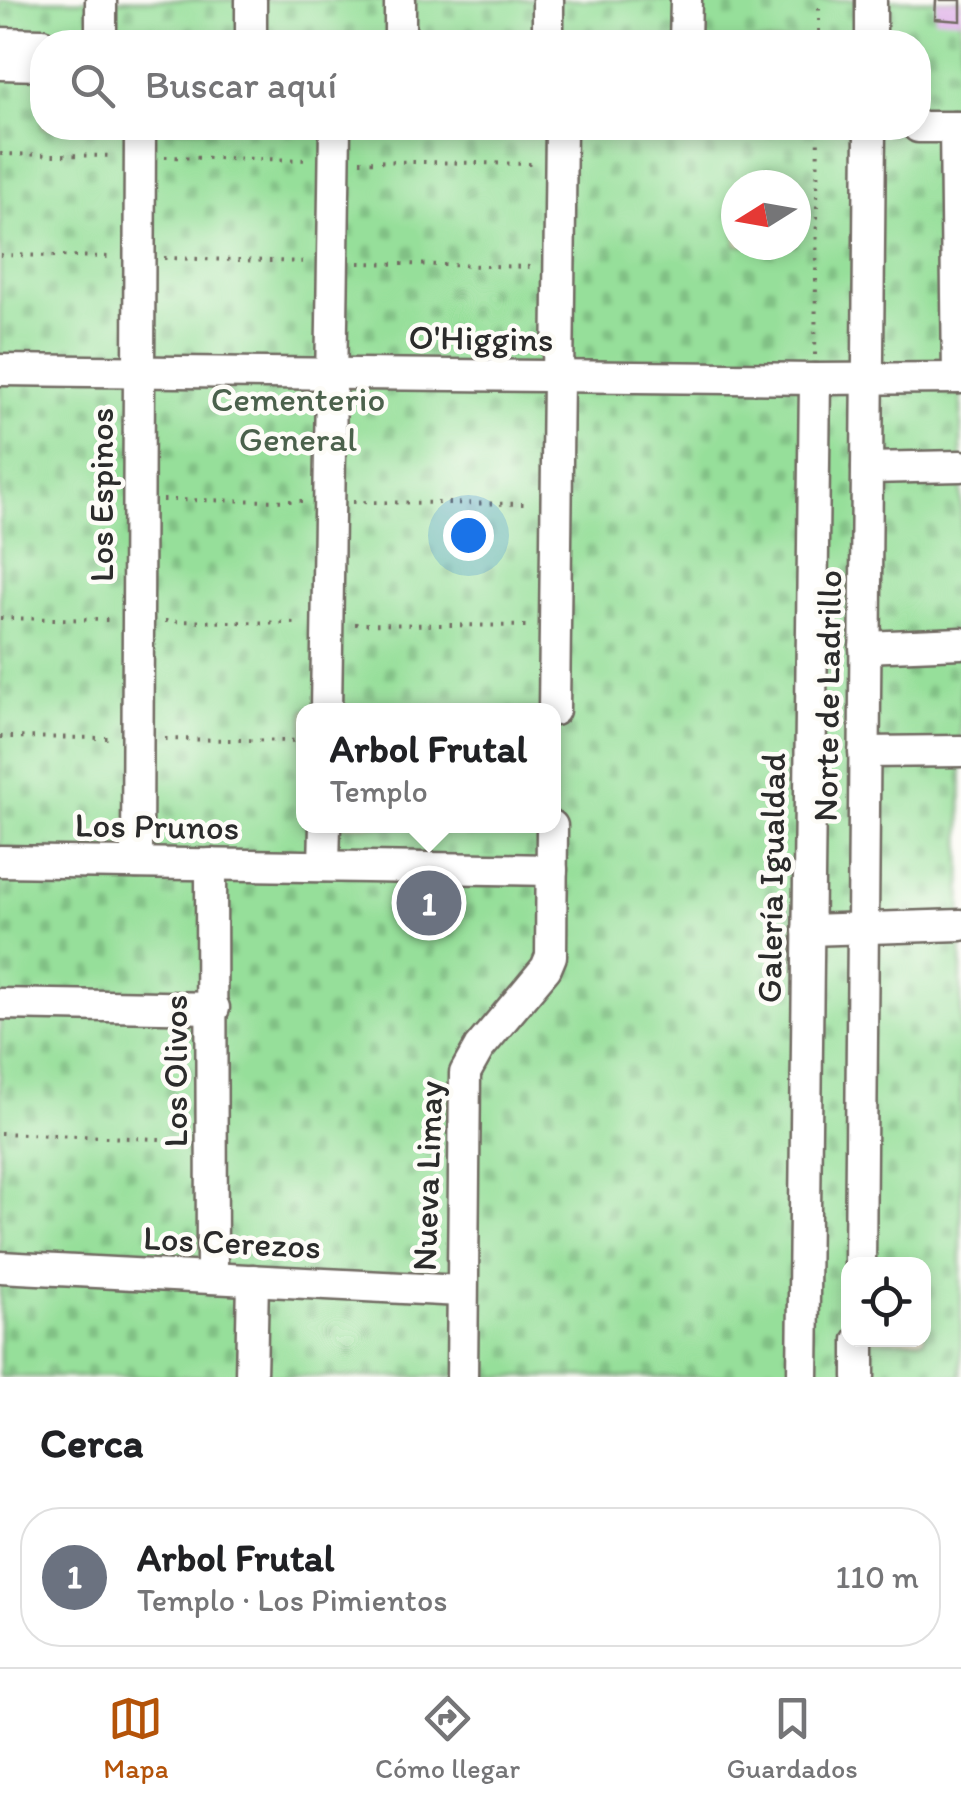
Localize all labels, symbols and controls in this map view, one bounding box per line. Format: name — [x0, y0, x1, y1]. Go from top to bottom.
search box — [30, 30, 931, 140]
icon: search — [65, 58, 120, 113]
text: Buscar aquí — [145, 62, 337, 108]
north arrow — [721, 170, 811, 260]
street label: O'Higgins — [408, 316, 554, 360]
park label: Cementerio General — [211, 378, 385, 460]
street label: Los Espinos — [80, 408, 122, 582]
your location — [443, 510, 494, 561]
street label: Norte de Ladrillo — [804, 570, 850, 822]
popup — [296, 703, 561, 833]
text: Arbol Frutal — [330, 726, 527, 772]
street label: Galería Igualdad — [748, 752, 794, 1004]
text: Templo — [330, 772, 428, 810]
street label: Los Prunos — [74, 804, 240, 848]
pin: 1 — [396, 866, 462, 940]
street label: Los Olivos — [154, 995, 196, 1147]
street label: Nueva Limay — [403, 1080, 451, 1272]
street label: Los Cerezos — [142, 1216, 322, 1268]
map controls — [841, 1257, 931, 1347]
button: locate — [841, 1257, 931, 1347]
text: Cerca — [40, 1417, 144, 1468]
text: Arbol Frutal — [137, 1535, 335, 1581]
text: 1 — [67, 1558, 82, 1596]
text: 110 m — [835, 1558, 919, 1596]
text: Templo · Los Pimientos — [137, 1581, 447, 1619]
tab: Mapa — [103, 1691, 168, 1785]
tab: Cómo llegar — [375, 1691, 520, 1785]
tab: Guardados — [726, 1691, 858, 1785]

